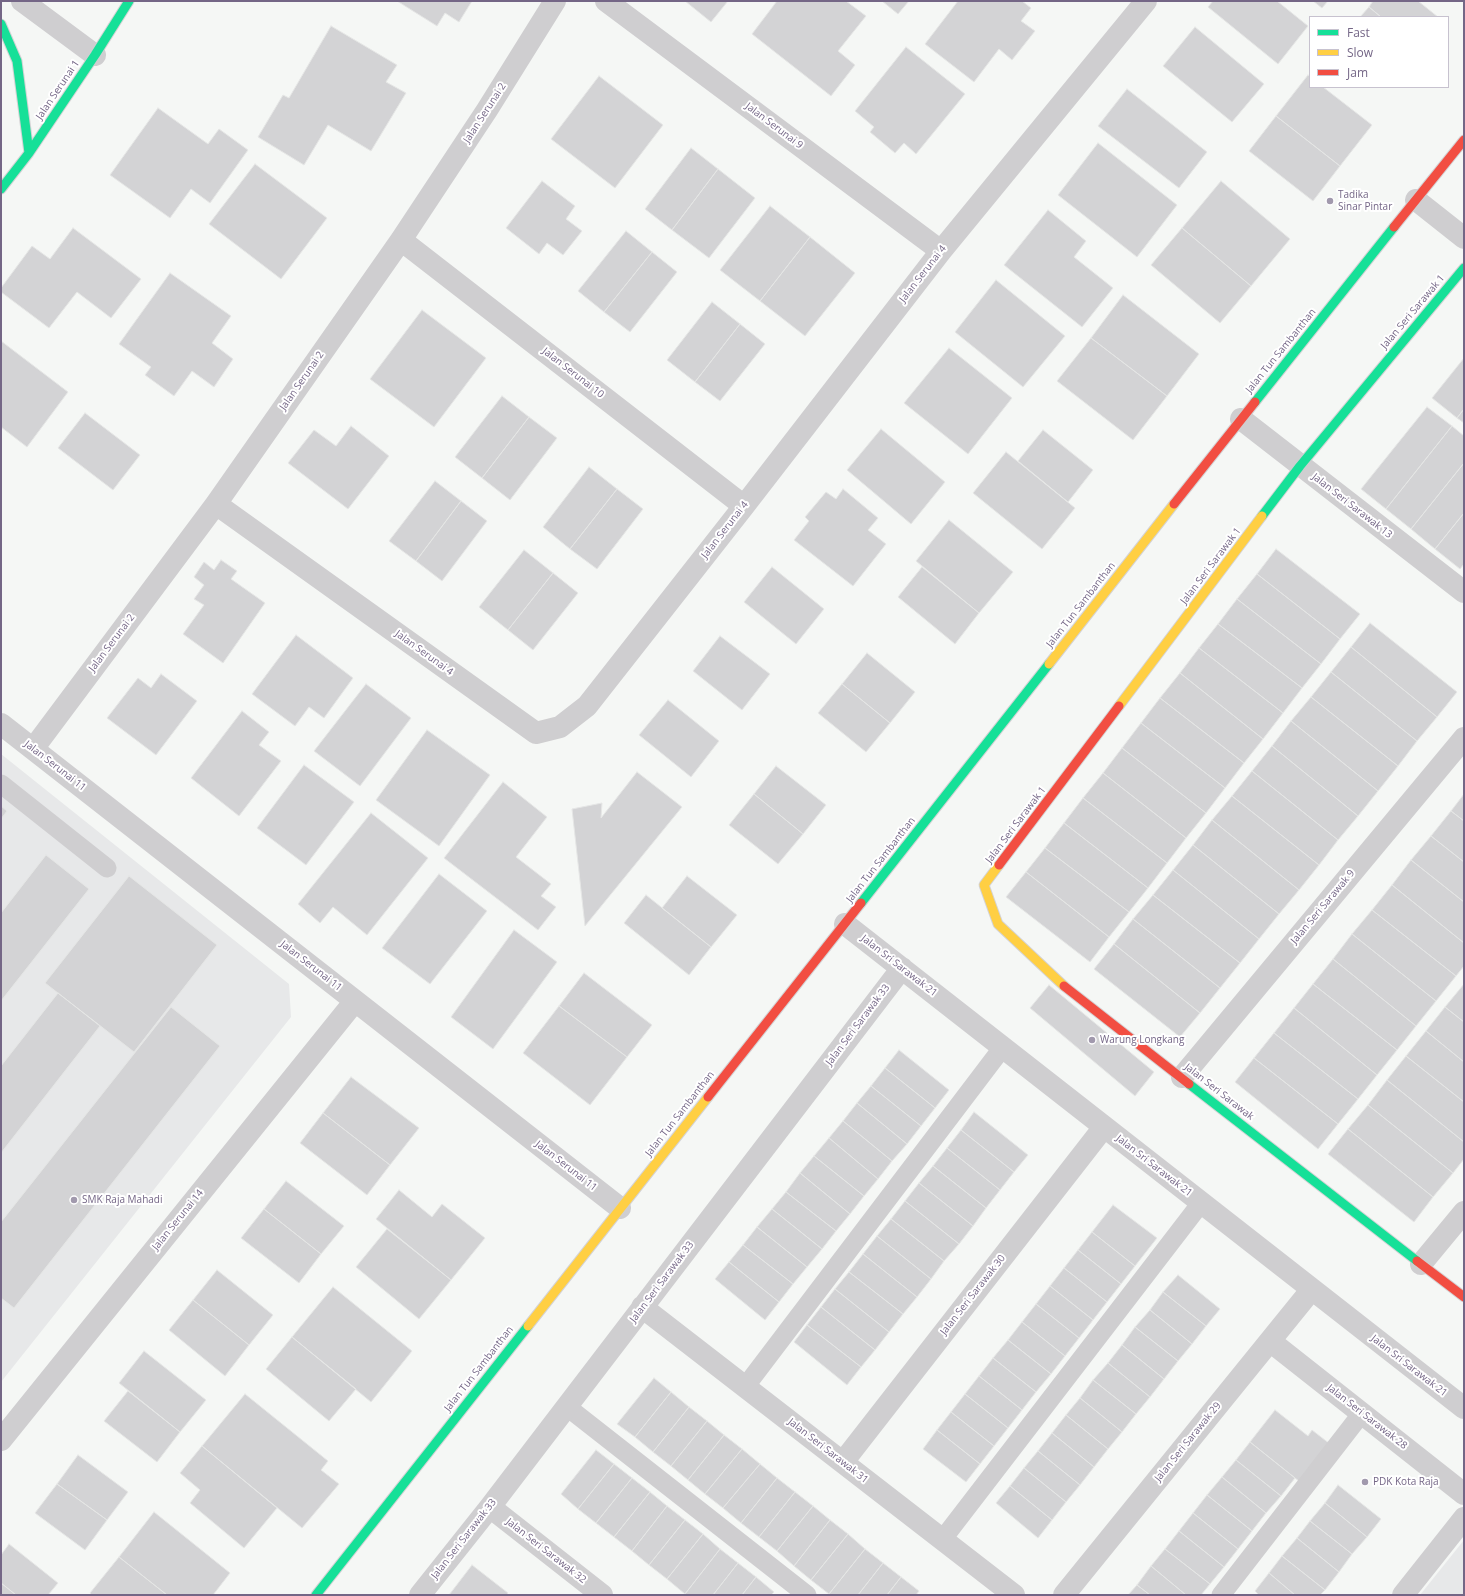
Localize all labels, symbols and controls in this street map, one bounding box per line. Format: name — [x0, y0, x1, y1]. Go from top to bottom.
legend — [1309, 16, 1449, 88]
text: Fast — [1347, 24, 1370, 41]
text: Slow — [1347, 44, 1373, 61]
street label: Jalan Serunai 1 — [34, 58, 82, 122]
text: Jam — [1347, 64, 1368, 81]
street label: Jalan Serunai 2 — [461, 81, 509, 145]
street label: Jalan Serunai 9 — [743, 100, 805, 152]
place label: Tadika Sinar Pintar — [1338, 189, 1392, 212]
marker: Tadika Sinar Pintar — [1325, 196, 1335, 206]
street label: Jalan Serunai 4 — [897, 243, 949, 305]
street label: Jalan Seri Sarawak 1 — [1379, 273, 1447, 351]
street label: Jalan Tun Sambanthan — [1243, 306, 1319, 396]
street label: Jalan Serunai 10 — [540, 345, 606, 401]
street label: Jalan Serunai 2 — [277, 349, 327, 413]
street label: Jalan Seri Sarawak 13 — [1309, 471, 1395, 541]
street label: Jalan Serunai 4 — [699, 499, 751, 561]
street label: Jalan Seri Sarawak 1 — [1178, 525, 1244, 607]
street label: Jalan Tun Sambanthan — [1044, 560, 1118, 650]
street label: Jalan Serunai 2 — [86, 612, 138, 674]
street label: Jalan Serunai 4 — [393, 628, 455, 678]
street label: Jalan Serunai 11 — [22, 738, 88, 794]
street label: Jalan Seri Sarawak 1 — [983, 784, 1049, 866]
street label: Jalan Tun Sambanthan — [844, 815, 918, 905]
street label: Jalan Seri Sarawak 9 — [1289, 868, 1357, 946]
street label: Jalan Sri Sarawak 21 — [859, 933, 939, 999]
street label: Jalan Serunai 11 — [278, 938, 344, 994]
street label: Jalan Seri Sarawak 33 — [824, 982, 892, 1068]
place label: Warung Longkang — [1100, 1034, 1184, 1046]
marker: Warung Longkang — [1087, 1035, 1097, 1045]
street label: Jalan Seri Sarawak — [1182, 1061, 1256, 1123]
street label: Jalan Tun Sambanthan — [643, 1069, 717, 1159]
street label: Jalan Sri Sarawak 21 — [1114, 1133, 1194, 1199]
street label: Jalan Serunai 11 — [533, 1138, 599, 1194]
street label: Jalan Serunai 14 — [150, 1187, 206, 1253]
place label: SMK Raja Mahadi — [82, 1194, 162, 1206]
marker: SMK Raja Mahadi — [69, 1195, 79, 1205]
street label: Jalan Seri Sarawak 33 — [628, 1239, 696, 1325]
street label: Jalan Seri Sarawak 30 — [938, 1252, 1008, 1338]
street label: Jalan Tun Sambanthan — [442, 1324, 516, 1414]
street label: Jalan Sri Sarawak 21 — [1369, 1333, 1449, 1399]
street label: Jalan Seri Sarawak 28 — [1324, 1382, 1410, 1452]
street label: Jalan Seri Sarawak 29 — [1152, 1400, 1224, 1484]
street label: Jalan Seri Sarawak 31 — [785, 1416, 871, 1486]
place label: PDK Kota Raja — [1373, 1476, 1439, 1488]
marker: PDK Kota Raja — [1360, 1477, 1370, 1487]
street label: Jalan Seri Sarawak 33 — [429, 1496, 499, 1582]
street label: Jalan Seri Sarawak 32 — [503, 1516, 589, 1586]

